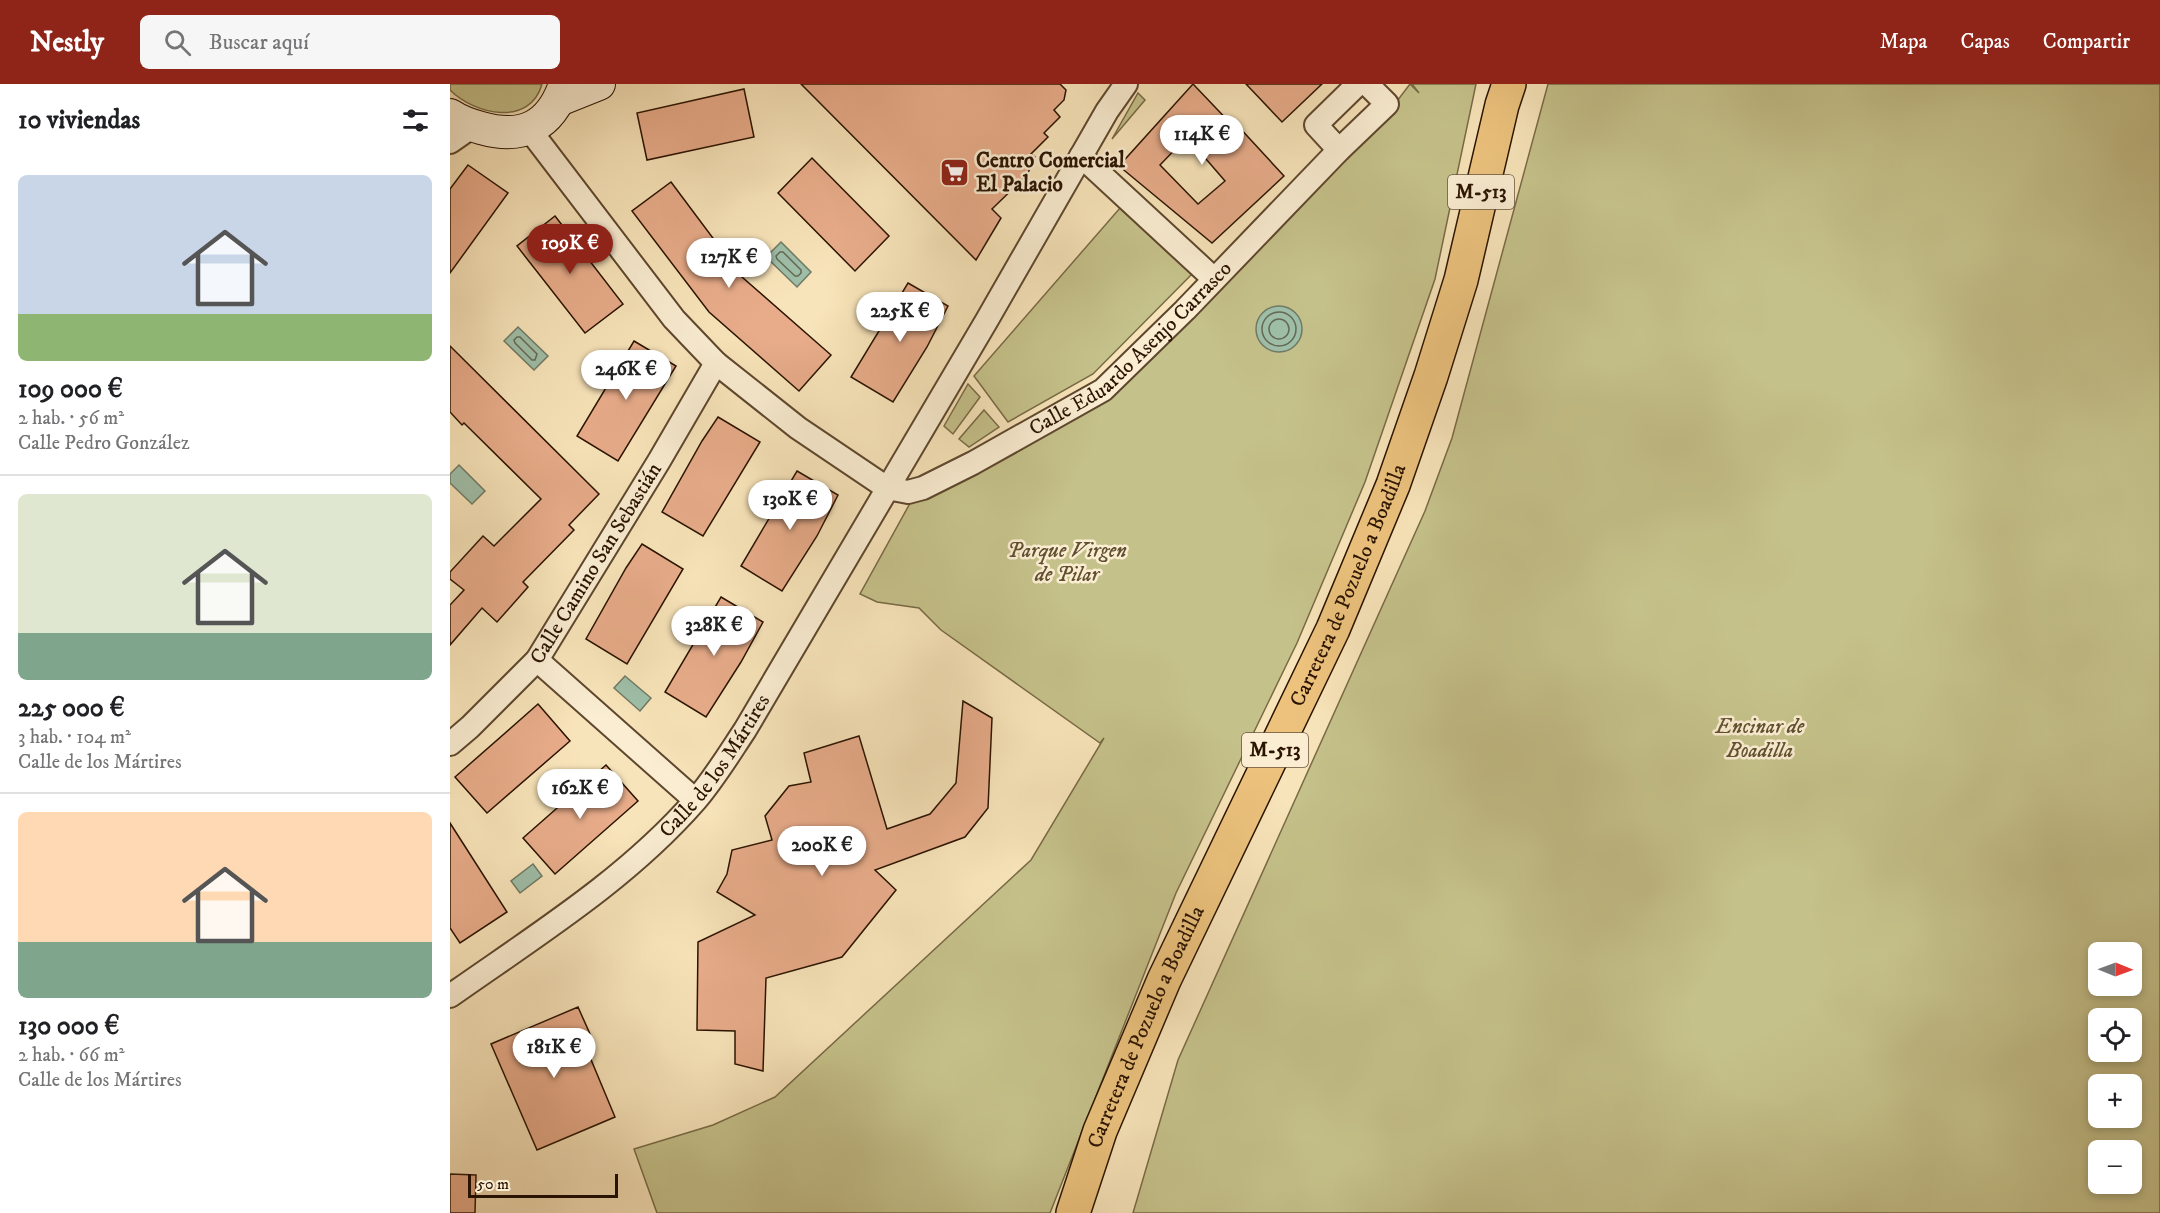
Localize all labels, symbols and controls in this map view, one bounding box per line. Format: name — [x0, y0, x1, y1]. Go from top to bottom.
search box — [140, 15, 560, 69]
text: Nestly — [30, 25, 104, 60]
icon: search — [161, 26, 194, 59]
text: Buscar aquí — [209, 29, 309, 56]
text: Mapa — [1880, 29, 1927, 55]
text: Capas — [1960, 29, 2010, 55]
text: Compartir — [2043, 29, 2130, 55]
text: 10 viviendas — [18, 104, 140, 137]
icon: filters — [399, 104, 432, 137]
pin: 114K € — [1153, 115, 1251, 166]
text: 114K € — [1174, 122, 1230, 147]
place label: Centro Comercial El Palacio — [976, 148, 1125, 198]
supermarket icon: Centro Comercial El Palacio — [939, 157, 971, 189]
road number: M-513 — [1448, 175, 1514, 209]
icon: home — [171, 214, 279, 322]
pin: 109K € — [521, 224, 619, 275]
text: 109K € — [541, 231, 599, 256]
pin: 127K € — [680, 238, 778, 289]
text: 127K € — [700, 245, 758, 270]
street label: Calle Eduardo Asenjo Carrasco — [1025, 256, 1238, 442]
pin: 225K € — [851, 292, 949, 343]
text: 225K € — [870, 299, 930, 324]
pin: 246K € — [577, 350, 675, 401]
text: 246K € — [595, 357, 657, 382]
text: 109 000 € — [18, 373, 123, 406]
text: 2 hab. · 56 m² — [18, 406, 124, 431]
text: Calle Pedro González — [18, 431, 190, 456]
street label: Calle Camino San Sebastián — [525, 458, 668, 669]
street label: Carretera de Pozuelo a Boadilla — [1284, 461, 1412, 711]
pin: 130K € — [741, 480, 839, 531]
text: 130K € — [762, 487, 818, 512]
icon: home — [171, 533, 279, 641]
park label: Parque Virgen de Pilar — [1007, 538, 1127, 588]
pin: 328K € — [665, 606, 763, 657]
text: 328K € — [685, 613, 743, 638]
street label: Calle de los Mártires — [654, 690, 776, 844]
text: 225 000 € — [18, 692, 125, 725]
park label: Encinar de Boadilla — [1715, 714, 1805, 764]
text: 3 hab. · 104 m² — [18, 725, 131, 750]
road number: M-513 — [1242, 733, 1308, 767]
text: Calle de los Mártires — [18, 750, 182, 775]
pin: 162K € — [531, 769, 629, 820]
text: 162K € — [551, 776, 609, 801]
pin: 200K € — [773, 826, 871, 877]
text: 200K € — [791, 833, 853, 858]
icon: home — [171, 851, 279, 959]
street label: Carretera de Pozuelo a Boadilla — [1082, 902, 1211, 1152]
north arrow — [2088, 942, 2142, 996]
map controls — [2088, 942, 2142, 1194]
button: locate — [2088, 1008, 2142, 1062]
text: 130 000 € — [18, 1010, 120, 1043]
pin: 181K € — [505, 1028, 603, 1079]
text: 181K € — [527, 1035, 581, 1060]
text: 2 hab. · 66 m² — [18, 1043, 125, 1068]
text: Calle de los Mártires — [18, 1068, 182, 1093]
button: + — [2088, 1074, 2142, 1128]
button: − — [2088, 1140, 2142, 1194]
scale bar — [468, 1171, 618, 1198]
text: 50 m — [477, 1174, 509, 1194]

